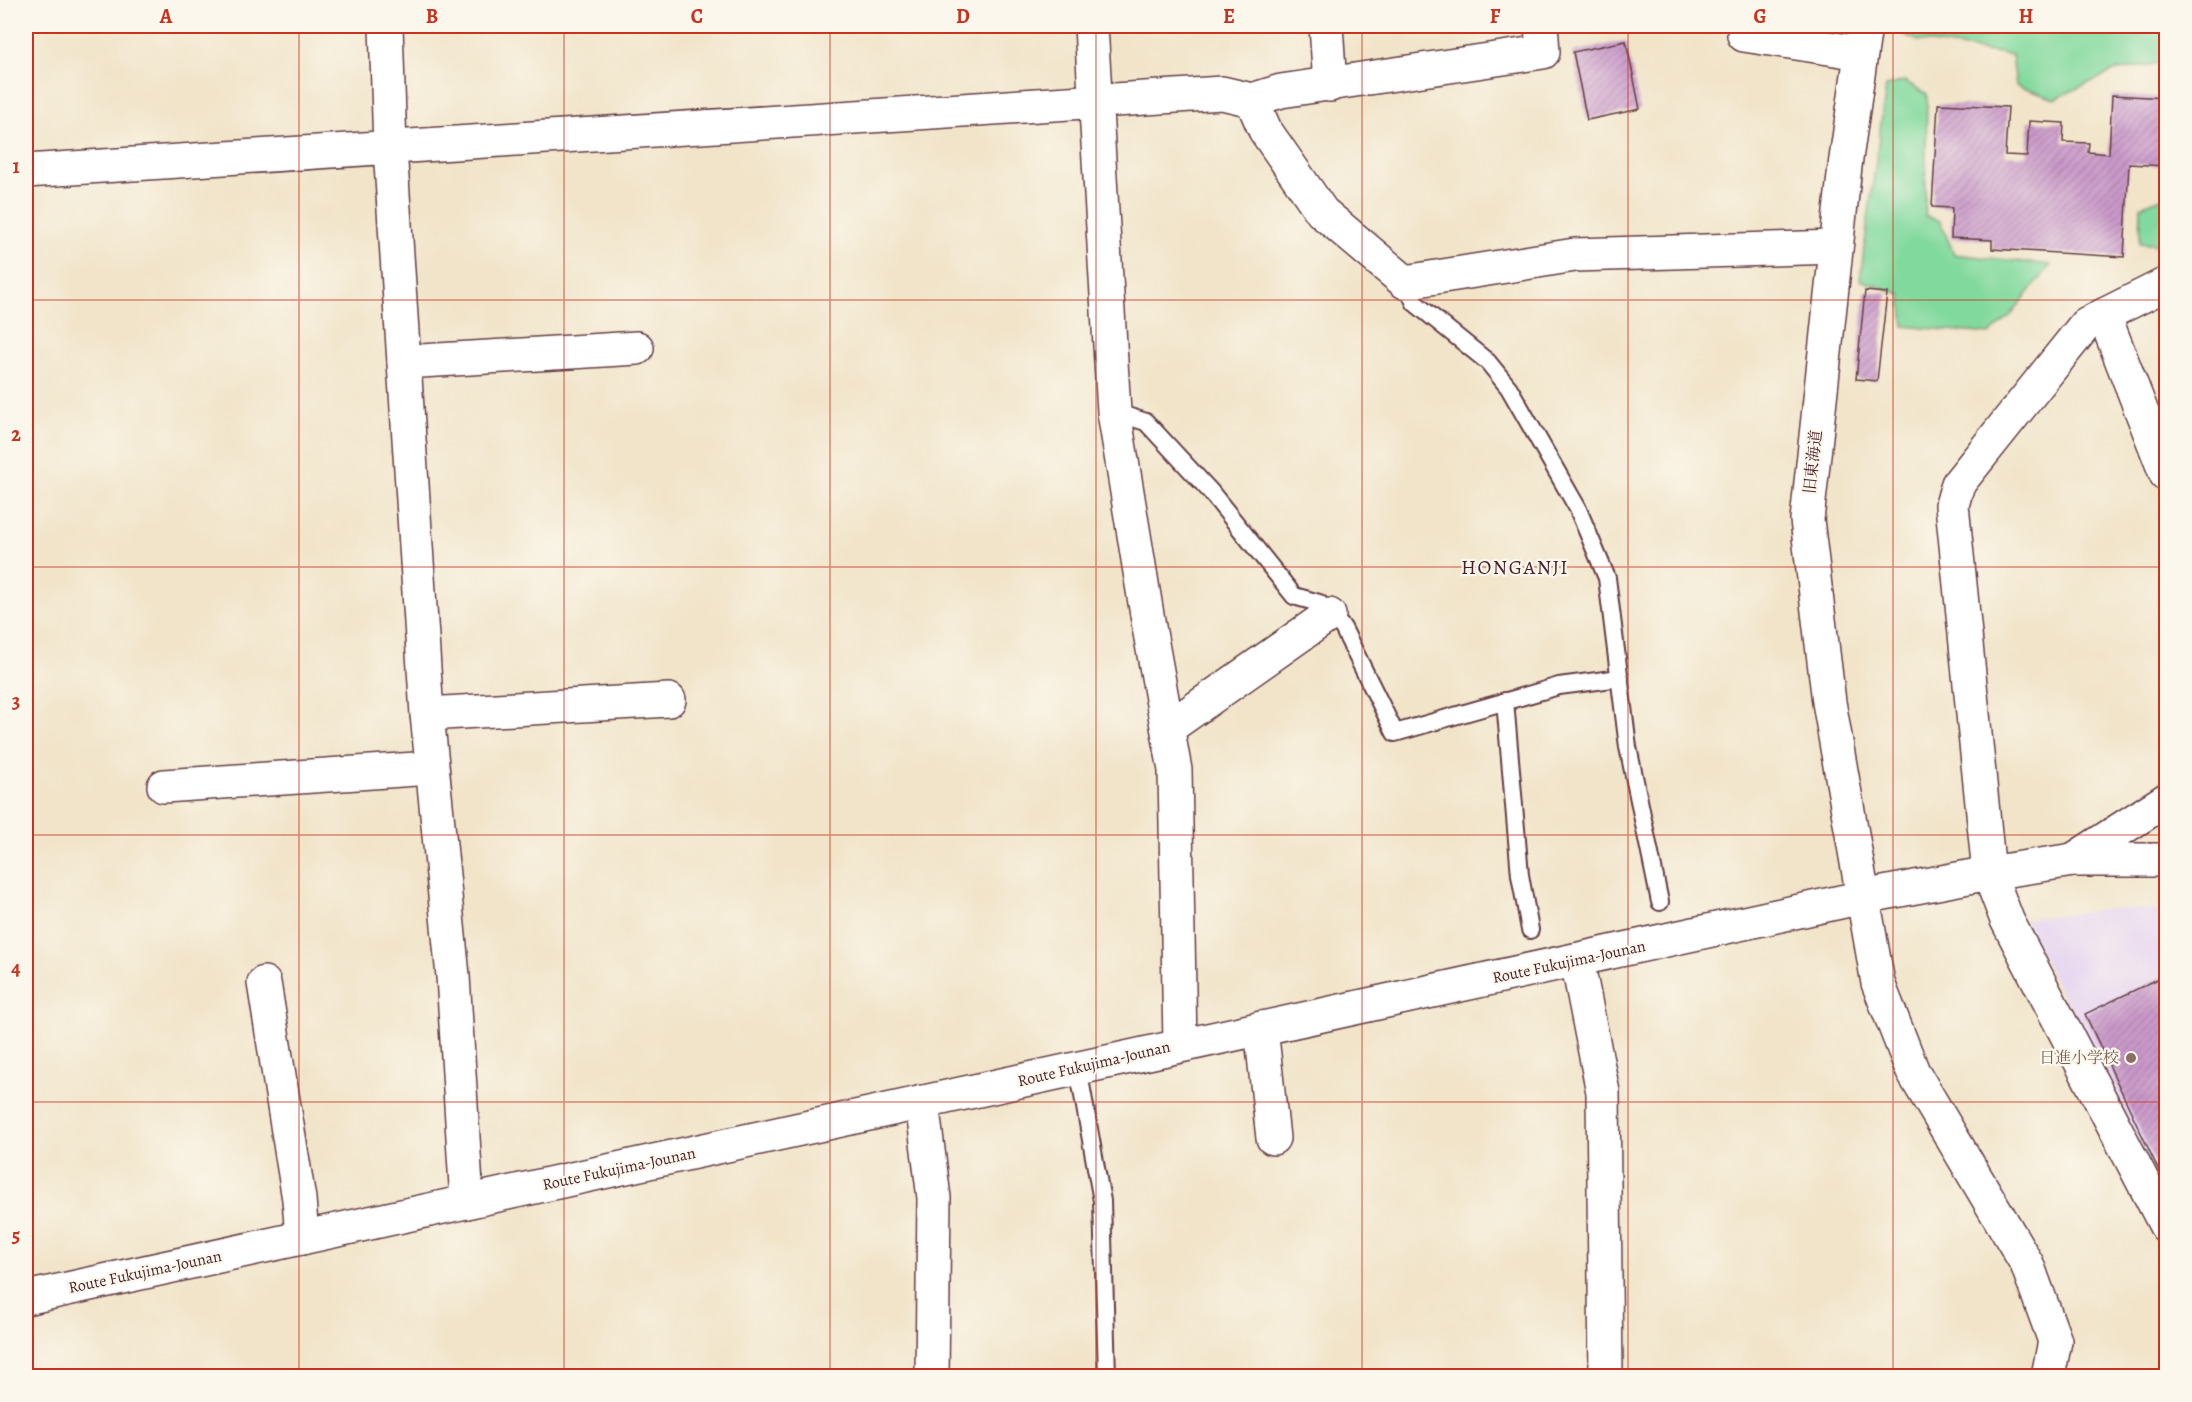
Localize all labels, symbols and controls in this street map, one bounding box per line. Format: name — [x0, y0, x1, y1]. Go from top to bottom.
text: A — [159, 3, 173, 30]
text: B — [426, 3, 438, 30]
text: C — [691, 3, 703, 30]
text: D — [956, 3, 970, 30]
text: E — [1223, 3, 1235, 30]
text: F — [1490, 3, 1501, 30]
text: G — [1753, 3, 1767, 30]
text: H — [2019, 3, 2034, 30]
text: 1 — [12, 153, 20, 180]
text: 2 — [11, 421, 21, 448]
street label: 旧東海道 — [1799, 429, 1827, 495]
district label: HONGANJI — [1461, 554, 1569, 581]
text: 3 — [12, 688, 20, 715]
street label: Route Fukujima-Jounan — [1490, 935, 1648, 989]
text: 4 — [11, 955, 21, 982]
street label: Route Fukujima-Jounan — [1015, 1036, 1173, 1092]
place label: 日進小学校 — [2039, 1047, 2119, 1069]
marker: 日進小学校 — [2124, 1051, 2138, 1065]
street label: Route Fukujima-Jounan — [540, 1142, 698, 1196]
text: 5 — [12, 1222, 20, 1249]
street label: Route Fukujima-Jounan — [66, 1245, 224, 1299]

